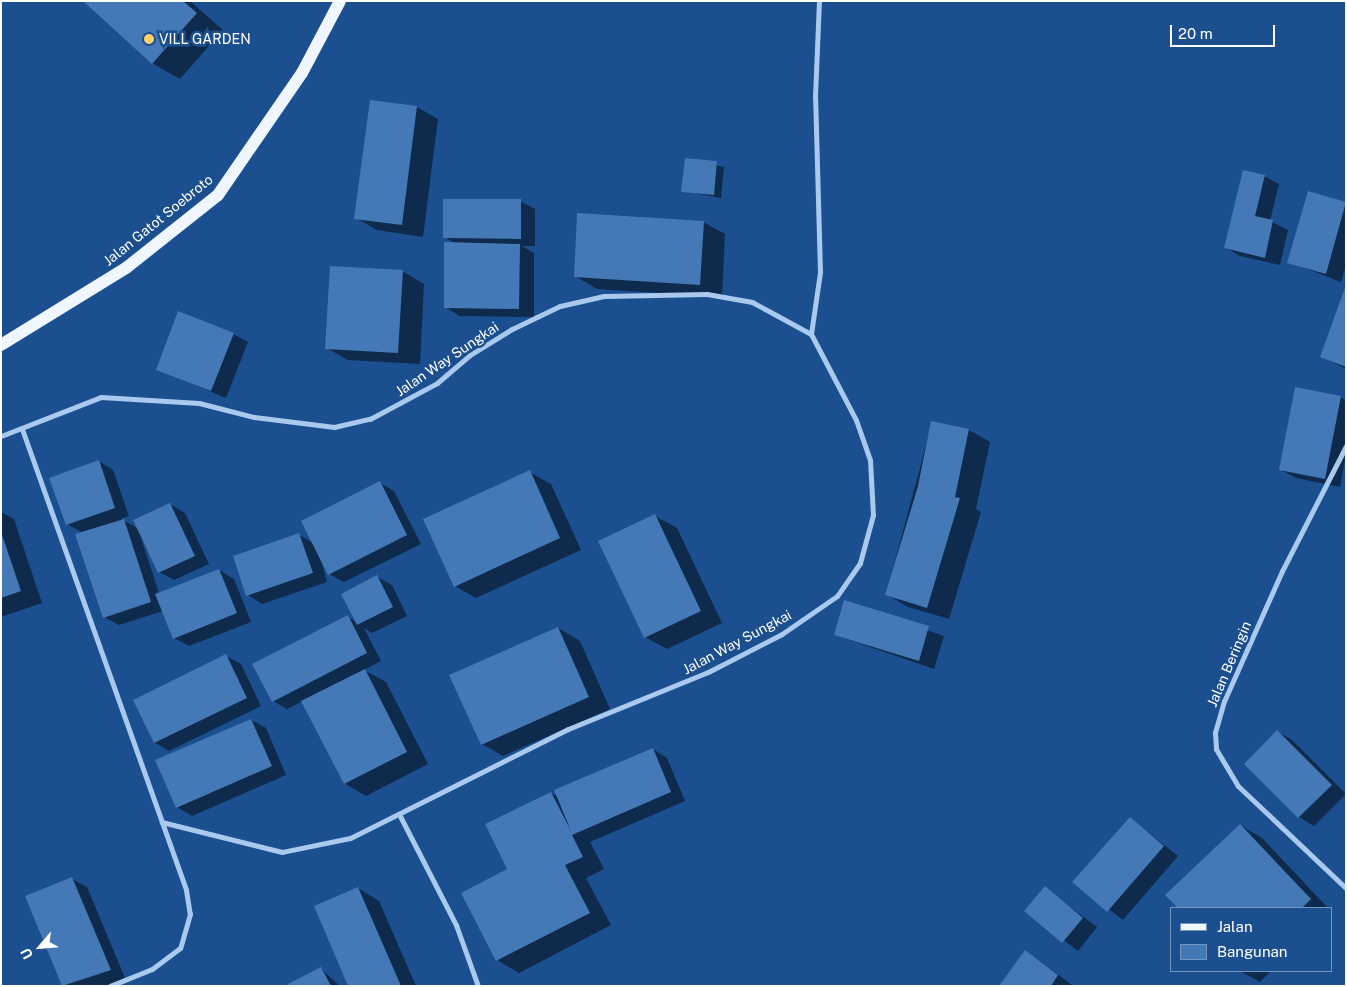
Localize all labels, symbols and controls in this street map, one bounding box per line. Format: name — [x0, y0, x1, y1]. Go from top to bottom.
scale bar — [1172, 15, 1277, 47]
text: 20 m — [1178, 25, 1213, 42]
place label: VILL GARDEN — [159, 31, 251, 47]
marker: VILL GARDEN — [143, 33, 155, 45]
street label: Jalan Gatot Soebroto — [100, 171, 216, 269]
street label: Jalan Way Sungkai — [392, 318, 502, 400]
street label: Jalan Way Sungkai — [680, 606, 794, 678]
street label: Jalan Beringin — [1203, 619, 1255, 709]
legend — [1170, 907, 1332, 972]
text: Jalan — [1217, 918, 1253, 935]
north arrow — [15, 922, 65, 972]
text: Bangunan — [1217, 943, 1288, 960]
text: U — [17, 946, 36, 962]

